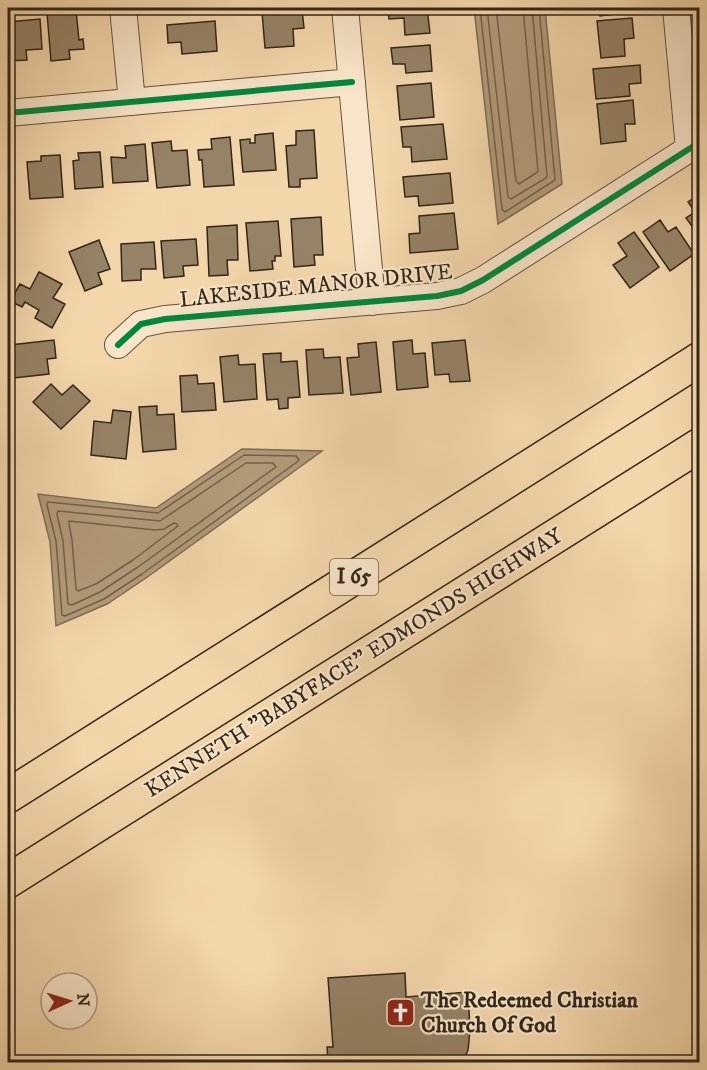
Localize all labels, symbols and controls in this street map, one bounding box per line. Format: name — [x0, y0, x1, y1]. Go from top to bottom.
street label: LAKESIDE MANOR DRIVE — [178, 258, 454, 314]
street label: KENNETH "BABYFACE" EDMONDS HIGHWAY — [140, 522, 569, 804]
road number: I 65 — [330, 559, 378, 595]
north arrow — [39, 971, 99, 1031]
place label: The Redeemed Christian Church Of God — [420, 987, 638, 1039]
text: N — [73, 993, 93, 1007]
church icon: The Redeemed Christian Church Of God — [384, 997, 416, 1029]

